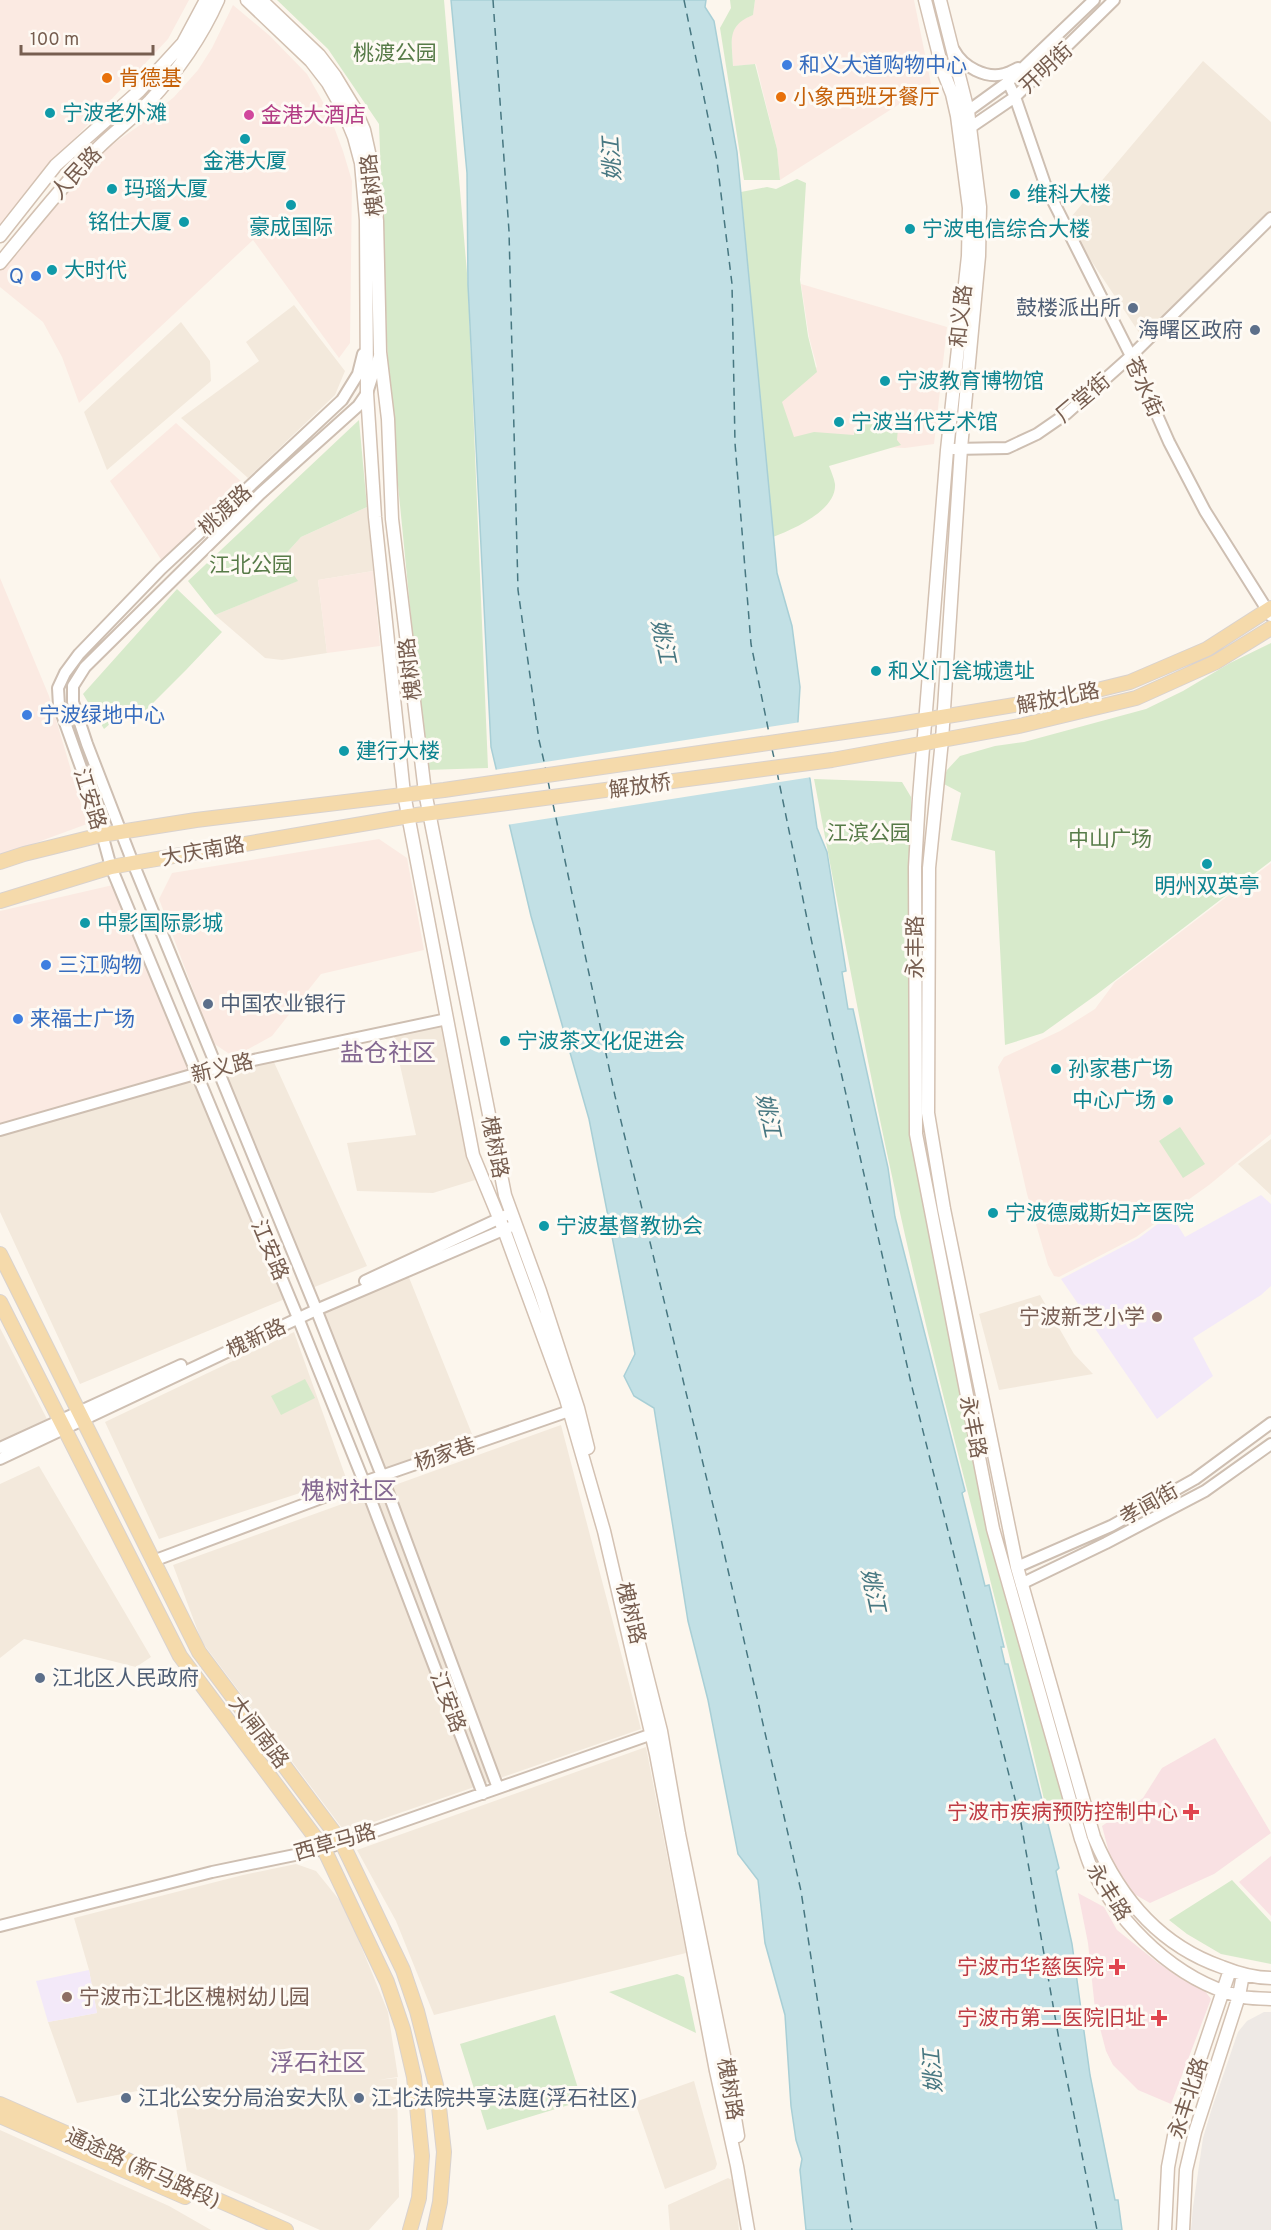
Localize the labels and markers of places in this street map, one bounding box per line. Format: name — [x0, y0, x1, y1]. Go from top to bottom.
place label: 和义大道购物中心 — [799, 53, 967, 80]
marker: 和义大道购物中心 — [780, 58, 794, 72]
place label: 肯德基 — [119, 66, 182, 93]
marker: 肯德基 — [100, 71, 114, 85]
place label: 小象西班牙餐厅 — [793, 85, 940, 112]
marker: 小象西班牙餐厅 — [774, 90, 788, 104]
place label: 宁波老外滩 — [62, 101, 167, 128]
place label: 金港大酒店 — [261, 103, 366, 130]
marker: 宁波老外滩 — [43, 106, 57, 120]
marker: 金港大酒店 — [242, 108, 256, 122]
marker: 金港大厦 — [238, 132, 252, 146]
place label: 金港大厦 — [203, 149, 287, 176]
place label: 玛瑙大厦 — [124, 177, 208, 204]
marker: 玛瑙大厦 — [105, 182, 119, 196]
place label: 维科大楼 — [1027, 182, 1111, 209]
marker: 维科大楼 — [1008, 187, 1022, 201]
marker: 豪成国际 — [284, 198, 298, 212]
place label: 铭仕大厦 — [88, 210, 172, 237]
marker: 铭仕大厦 — [177, 215, 191, 229]
place label: 豪成国际 — [249, 215, 333, 242]
place label: 宁波电信综合大楼 — [922, 217, 1090, 244]
marker: 宁波电信综合大楼 — [903, 222, 917, 236]
place label: 大时代 — [64, 258, 127, 285]
marker: 大时代 — [45, 263, 59, 277]
place label: Q — [9, 264, 24, 291]
marker: Q — [29, 269, 43, 283]
place label: 鼓楼派出所 — [1016, 296, 1121, 323]
marker: 鼓楼派出所 — [1126, 301, 1140, 315]
place label: 海曙区政府 — [1138, 318, 1243, 345]
marker: 海曙区政府 — [1248, 323, 1262, 337]
place label: 宁波教育博物馆 — [897, 369, 1044, 396]
marker: 宁波教育博物馆 — [878, 374, 892, 388]
place label: 宁波当代艺术馆 — [851, 410, 998, 437]
marker: 宁波当代艺术馆 — [832, 415, 846, 429]
place label: 和义门瓮城遗址 — [888, 659, 1035, 686]
marker: 和义门瓮城遗址 — [869, 664, 883, 678]
place label: 宁波绿地中心 — [39, 703, 165, 730]
marker: 宁波绿地中心 — [20, 708, 34, 722]
place label: 建行大楼 — [356, 739, 440, 766]
marker: 建行大楼 — [337, 744, 351, 758]
marker: 明州双英亭 — [1200, 857, 1214, 871]
place label: 明州双英亭 — [1155, 874, 1260, 901]
place label: 中影国际影城 — [97, 911, 223, 938]
marker: 中影国际影城 — [78, 916, 92, 930]
place label: 三江购物 — [58, 953, 142, 980]
marker: 三江购物 — [39, 958, 53, 972]
place label: 中国农业银行 — [220, 992, 346, 1019]
marker: 中国农业银行 — [201, 997, 215, 1011]
place label: 来福士广场 — [30, 1007, 135, 1034]
marker: 来福士广场 — [11, 1012, 25, 1026]
place label: 宁波茶文化促进会 — [517, 1029, 685, 1056]
marker: 宁波茶文化促进会 — [498, 1034, 512, 1048]
place label: 孙家巷广场 — [1068, 1057, 1173, 1084]
marker: 孙家巷广场 — [1049, 1062, 1063, 1076]
place label: 中心广场 — [1072, 1088, 1156, 1115]
marker: 中心广场 — [1161, 1093, 1175, 1107]
place label: 宁波德威斯妇产医院 — [1005, 1201, 1194, 1228]
marker: 宁波德威斯妇产医院 — [986, 1206, 1000, 1220]
place label: 宁波基督教协会 — [556, 1214, 703, 1241]
marker: 宁波基督教协会 — [537, 1219, 551, 1233]
place label: 宁波新芝小学 — [1019, 1305, 1145, 1332]
marker: 宁波新芝小学 — [1150, 1310, 1164, 1324]
place label: 江北区人民政府 — [52, 1666, 199, 1693]
marker: 江北区人民政府 — [33, 1671, 47, 1685]
place label: 宁波市疾病预防控制中心 — [947, 1800, 1178, 1827]
marker: 宁波市疾病预防控制中心 — [1182, 1803, 1200, 1821]
place label: 宁波市华慈医院 — [957, 1955, 1104, 1982]
marker: 宁波市华慈医院 — [1108, 1958, 1126, 1976]
place label: 宁波市江北区槐树幼儿园 — [79, 1985, 310, 2012]
marker: 宁波市江北区槐树幼儿园 — [60, 1990, 74, 2004]
place label: 宁波市第二医院旧址 — [957, 2006, 1146, 2033]
marker: 宁波市第二医院旧址 — [1150, 2009, 1168, 2027]
place label: 江北公安分局治安大队 — [138, 2086, 348, 2113]
place label: 江北法院共享法庭(浮石社区) — [371, 2086, 637, 2113]
marker: 江北公安分局治安大队 — [119, 2091, 133, 2105]
marker: 江北法院共享法庭(浮石社区) — [352, 2091, 366, 2105]

